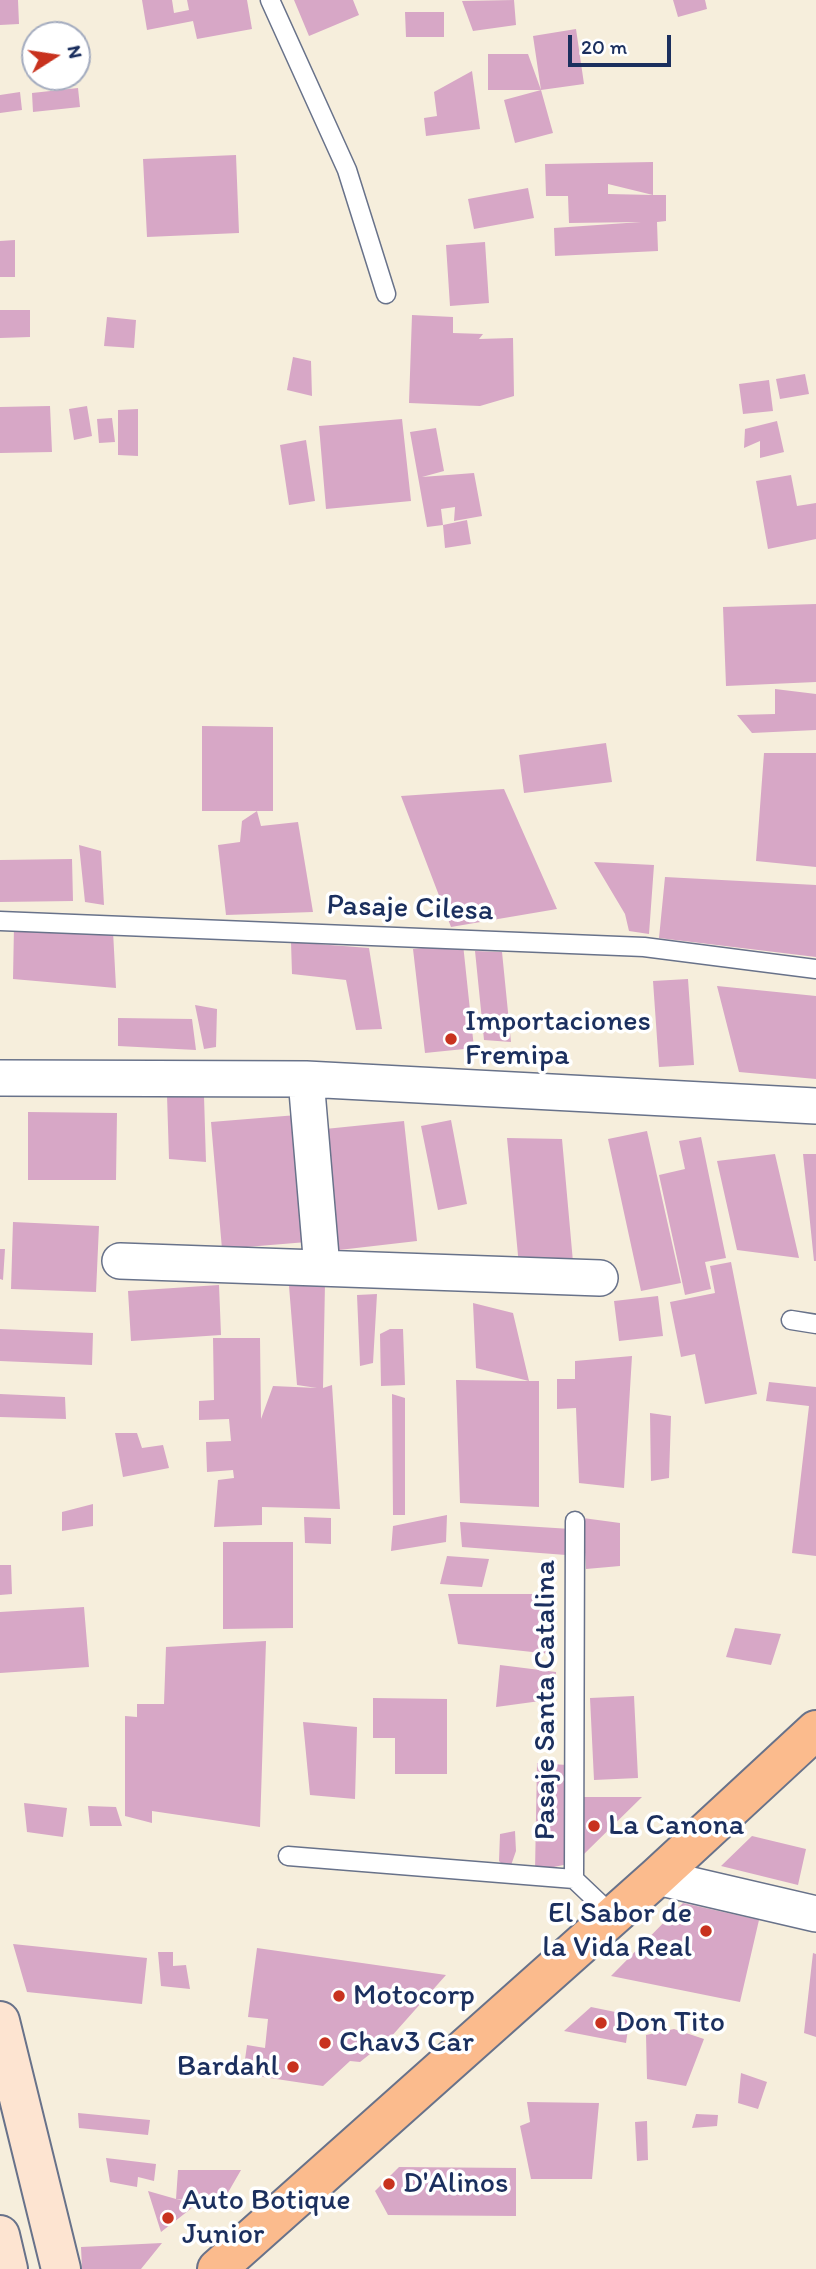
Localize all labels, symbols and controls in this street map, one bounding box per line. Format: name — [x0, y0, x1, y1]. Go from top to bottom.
north arrow — [21, 21, 91, 91]
scale bar — [571, 21, 674, 65]
text: 20 m — [581, 34, 627, 59]
text: N — [62, 43, 88, 61]
street label: Pasaje Cilesa — [326, 888, 494, 930]
place label: Importaciones Fremipa — [465, 1004, 651, 1074]
marker: Importaciones Fremipa — [443, 1031, 459, 1047]
street label: Pasaje Santa Catalina — [528, 1560, 564, 1840]
place label: La Canona — [608, 1808, 744, 1844]
marker: La Canona — [586, 1818, 602, 1834]
place label: El Sabor de la Vida Real — [542, 1896, 692, 1966]
marker: El Sabor de la Vida Real — [698, 1923, 714, 1939]
place label: Motocorp — [353, 1978, 475, 2014]
marker: Motocorp — [331, 1988, 347, 2004]
place label: Don Tito — [615, 2005, 725, 2041]
marker: Don Tito — [593, 2015, 609, 2031]
place label: Chav3 Car — [339, 2025, 474, 2061]
marker: Chav3 Car — [317, 2035, 333, 2051]
place label: Bardahl — [177, 2049, 279, 2085]
marker: Bardahl — [285, 2059, 301, 2075]
place label: D'Alinos — [403, 2166, 509, 2202]
marker: D'Alinos — [381, 2176, 397, 2192]
place label: Auto Botique Junior — [182, 2183, 351, 2254]
marker: Auto Botique Junior — [160, 2210, 176, 2226]

